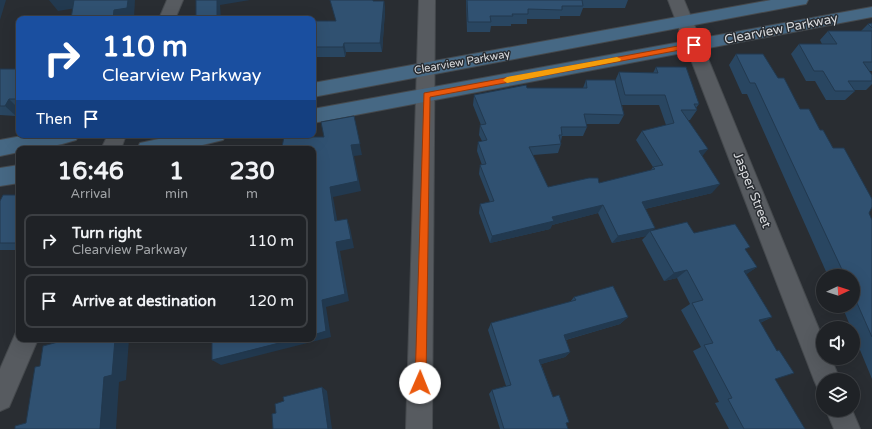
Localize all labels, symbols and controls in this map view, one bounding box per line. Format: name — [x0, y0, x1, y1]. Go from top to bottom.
street label: Clearview Parkway — [723, 10, 839, 48]
pin — [677, 28, 711, 62]
text: 110 m — [102, 30, 188, 64]
icon: right — [36, 32, 88, 84]
icon: arrive — [683, 34, 705, 56]
street label: Clearview Parkway — [413, 47, 511, 77]
text: Clearview Parkway — [102, 64, 261, 86]
icon: arrive — [80, 108, 102, 130]
text: Then — [36, 110, 72, 128]
street label: Jasper Street — [729, 150, 775, 230]
text: 16:46 — [57, 157, 124, 186]
text: 1 — [169, 157, 184, 186]
text: 230 — [229, 157, 275, 186]
text: Arrival — [70, 186, 111, 202]
text: min — [165, 186, 188, 202]
text: m — [246, 186, 258, 202]
text: Turn right — [72, 224, 142, 242]
icon: right — [38, 230, 60, 252]
text: 110 m — [248, 232, 294, 250]
text: Clearview Parkway — [72, 242, 187, 258]
north arrow — [816, 269, 860, 313]
map controls — [816, 269, 860, 417]
icon: arrive — [38, 290, 60, 312]
text: Arrive at destination — [72, 292, 216, 310]
text: 120 m — [248, 292, 294, 310]
button: sound — [816, 321, 860, 365]
position arrow — [399, 362, 441, 404]
button: layers — [816, 373, 860, 417]

